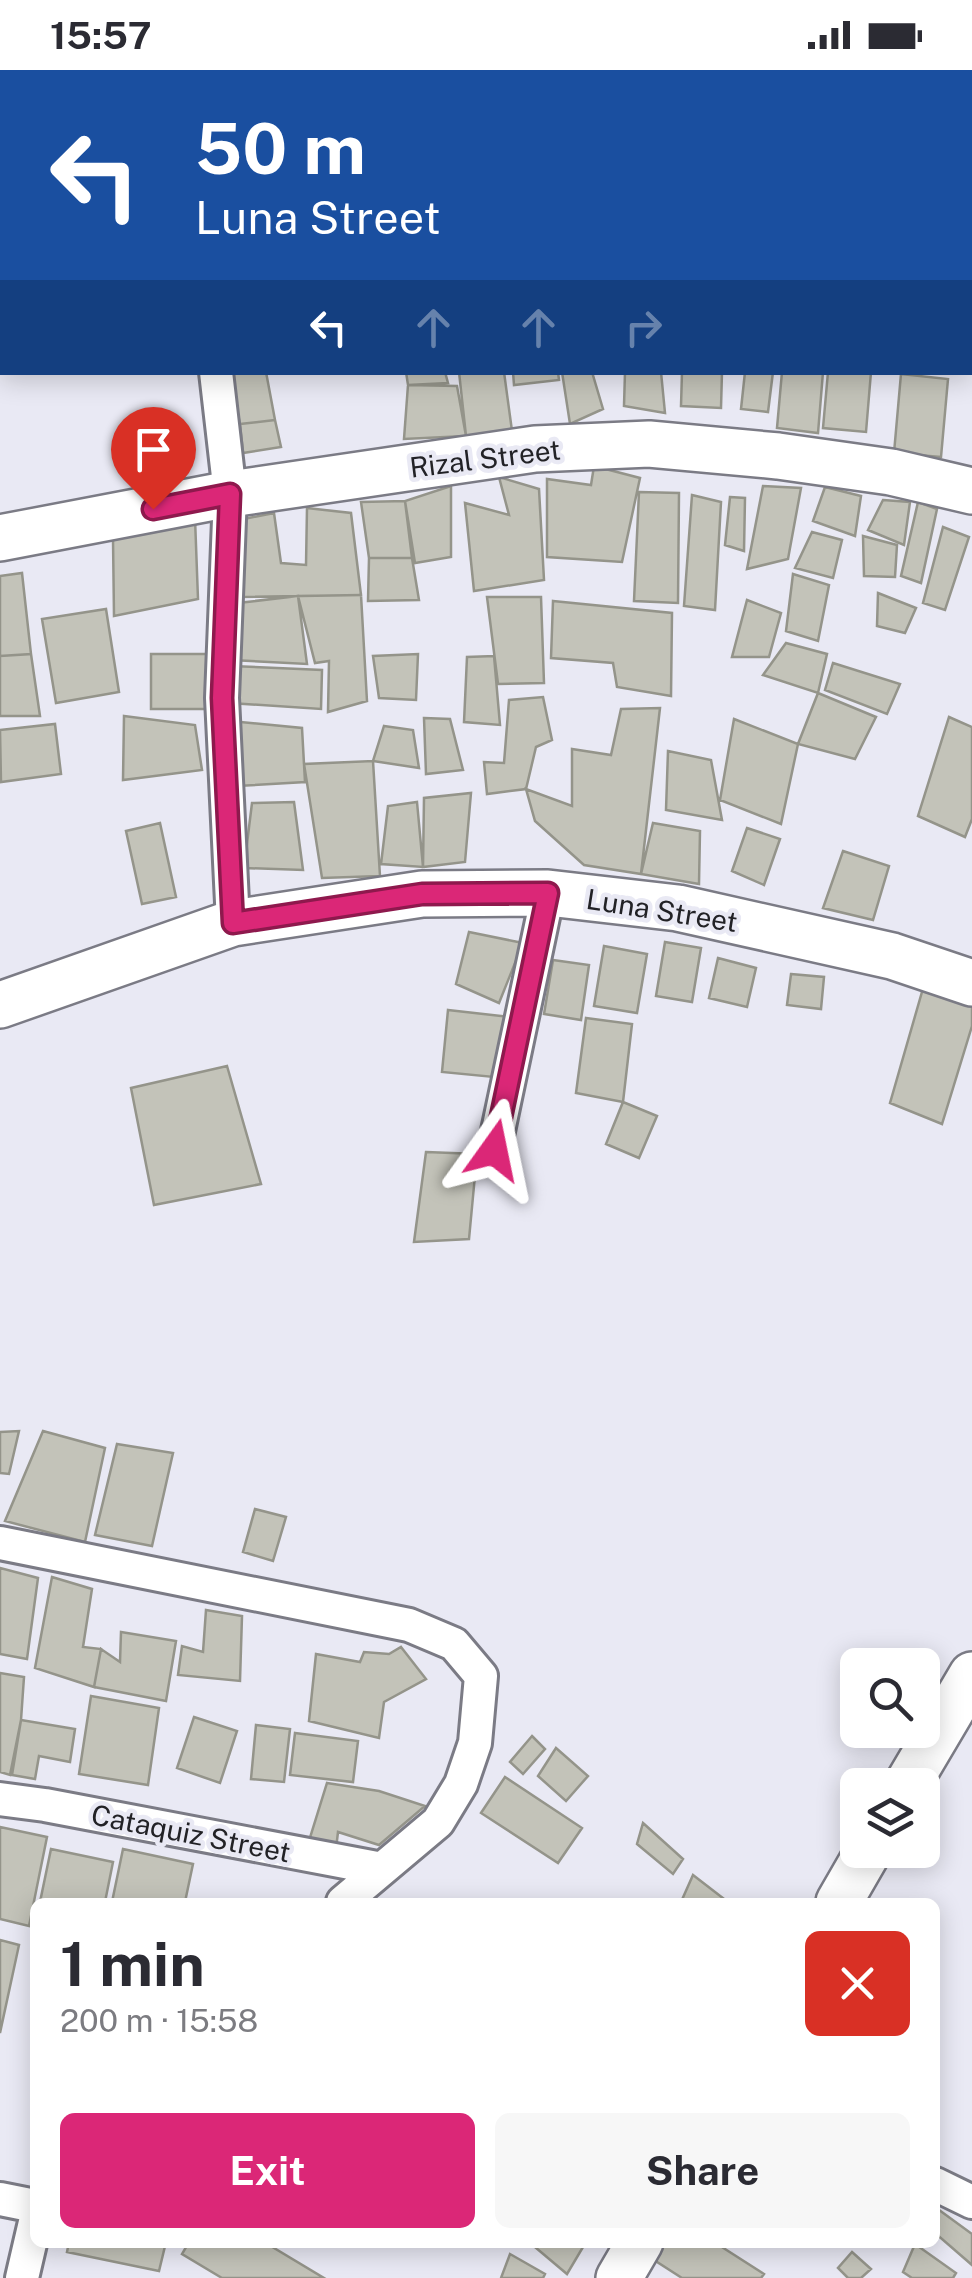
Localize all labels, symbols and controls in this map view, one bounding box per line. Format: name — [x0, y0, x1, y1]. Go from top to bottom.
text: 15:57 — [50, 13, 152, 58]
text: 50 m — [195, 107, 366, 190]
icon: left — [30, 110, 160, 240]
text: Luna Street — [195, 191, 441, 244]
icon: left — [301, 300, 356, 355]
icon: ahead — [406, 300, 461, 355]
icon: ahead — [511, 300, 566, 355]
icon: right — [616, 300, 671, 355]
pin — [111, 407, 196, 510]
icon: arrive — [126, 422, 181, 477]
street label: Rizal Street — [408, 432, 562, 484]
street label: Luna Street — [584, 882, 740, 938]
position arrow — [442, 1098, 546, 1202]
map controls — [840, 1648, 940, 1868]
button: search — [840, 1648, 940, 1748]
button: layers — [840, 1768, 940, 1868]
street label: Cataquiz Street — [89, 1797, 293, 1869]
text: 1 min — [60, 1929, 205, 2000]
button: close — [805, 1931, 910, 2036]
text: 200 m · 15:58 — [60, 2002, 258, 2039]
button: Exit — [60, 2113, 475, 2228]
button: Share — [495, 2113, 910, 2228]

